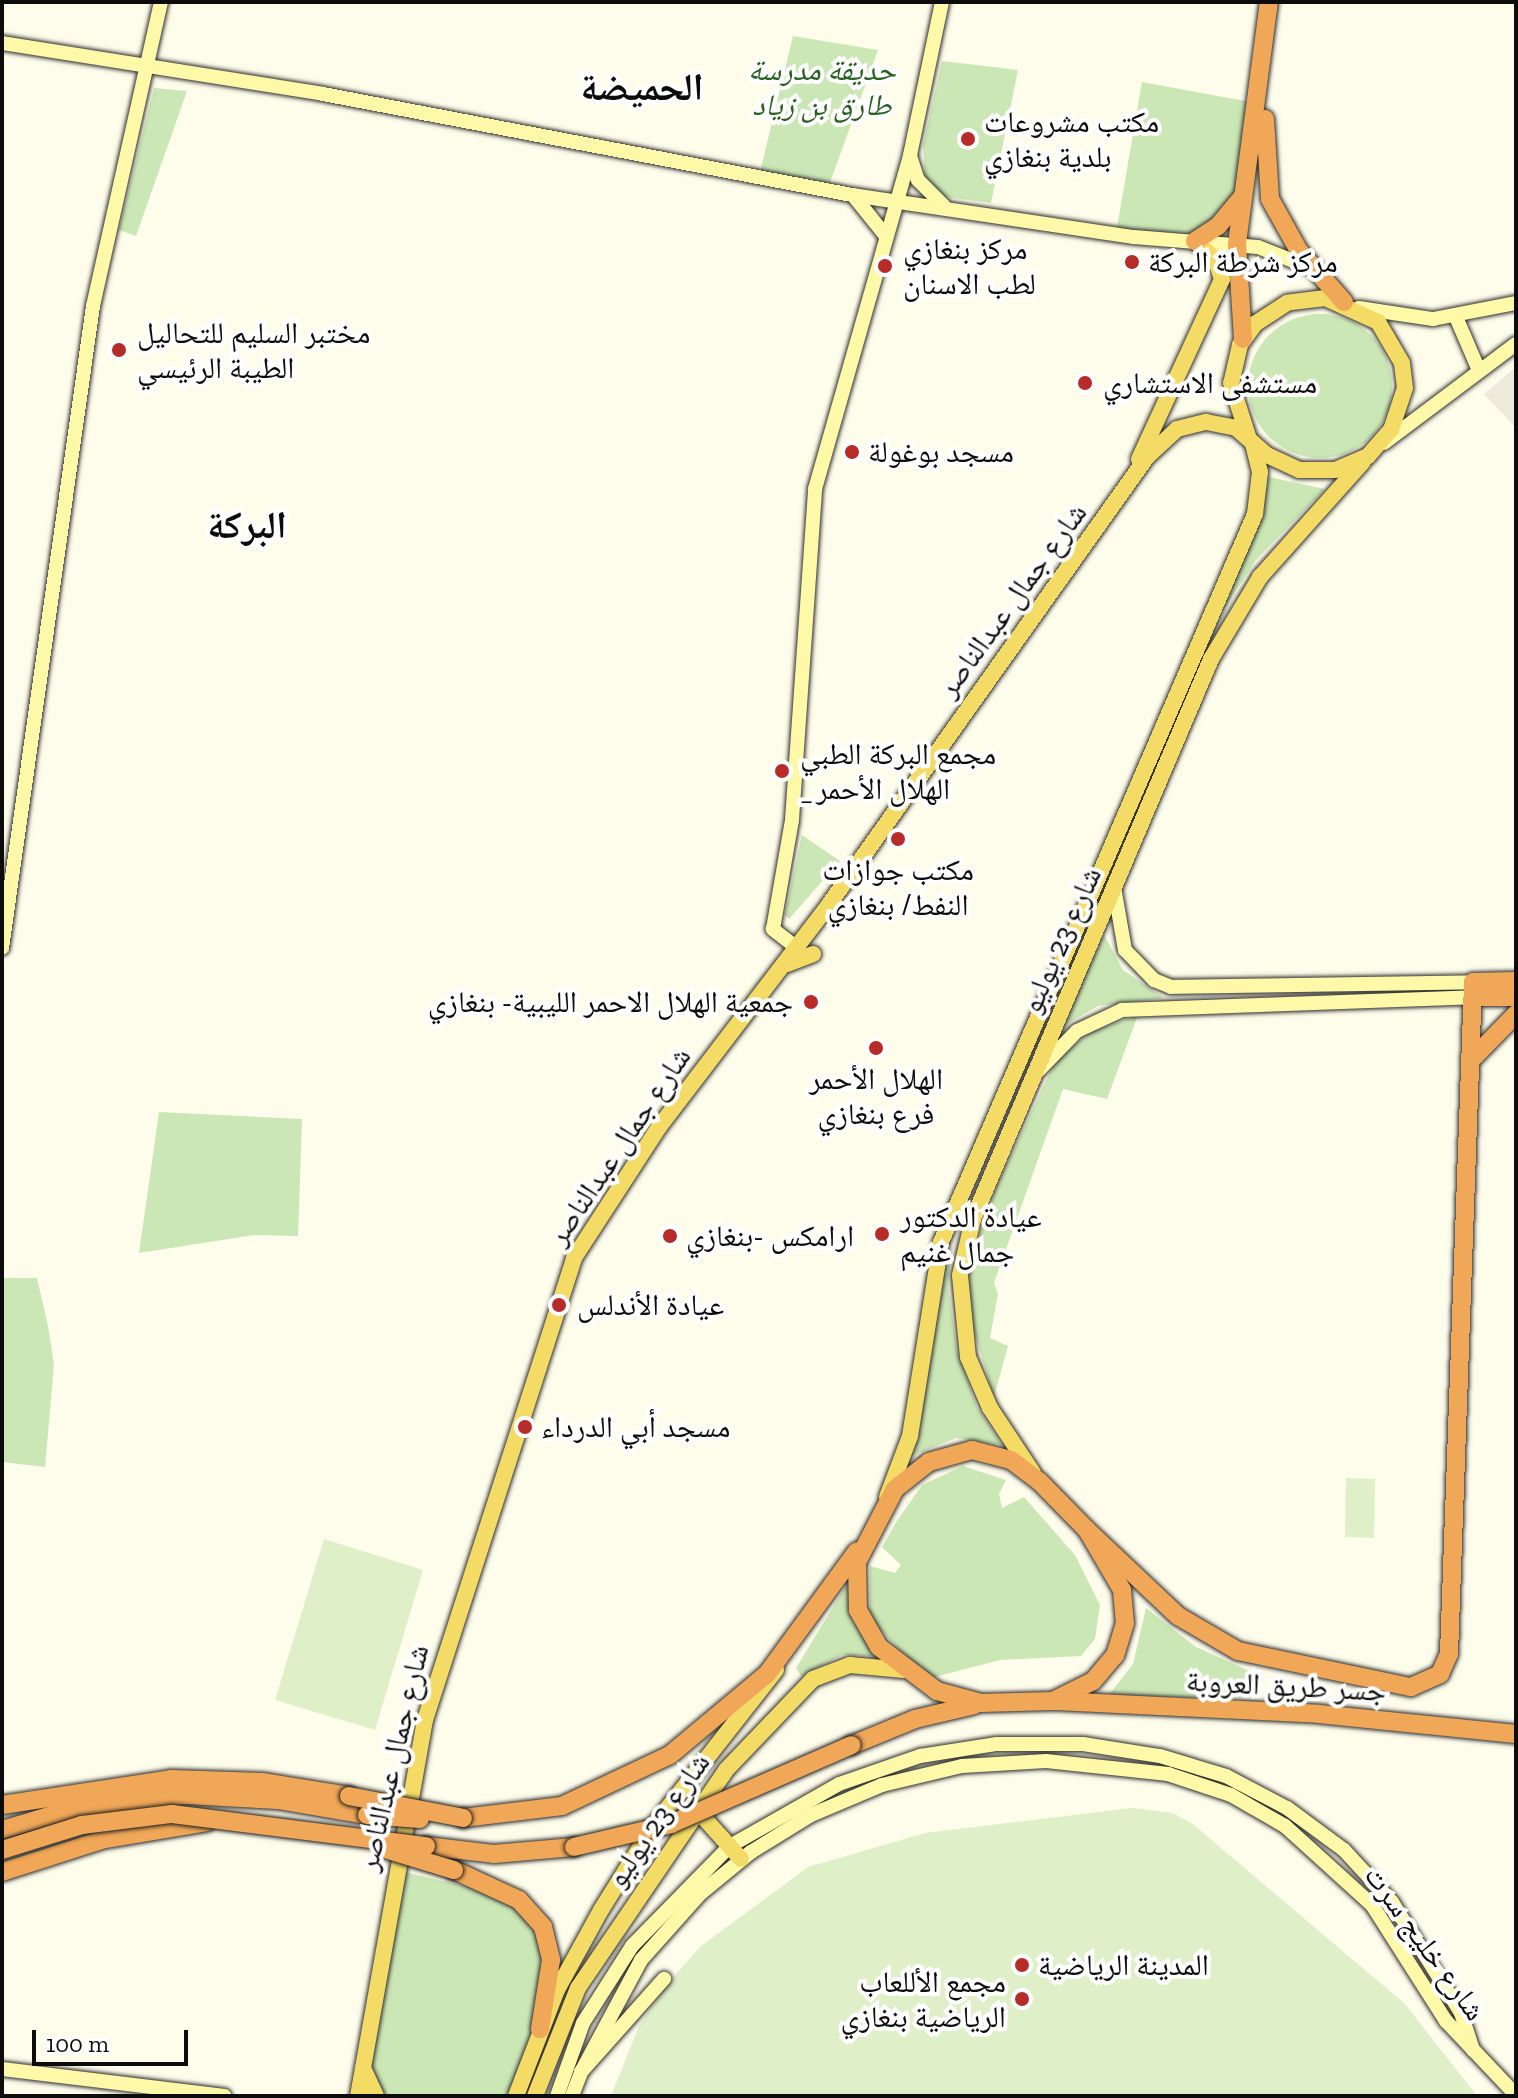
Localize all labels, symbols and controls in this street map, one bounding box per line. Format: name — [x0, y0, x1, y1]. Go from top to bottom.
park label: حديقة مدرسة طارق بن زياد — [748, 52, 896, 122]
district label: الحميضة — [580, 65, 704, 111]
place label: مكتب مشروعات بلدية بنغازي — [984, 104, 1159, 174]
marker: مكتب مشروعات بلدية بنغازي — [959, 130, 977, 148]
place label: مركز بنغازي لطب الاسنان — [903, 231, 1036, 302]
place label: مركز شرطة البركة — [1148, 244, 1338, 280]
marker: مركز شرطة البركة — [1123, 253, 1141, 271]
marker: مركز بنغازي لطب الاسنان — [874, 255, 896, 277]
place label: مختبر السليم للتحاليل الطيبة الرئيسي — [137, 315, 370, 386]
marker: مختبر السليم للتحاليل الطيبة الرئيسي — [108, 339, 130, 361]
place label: مستشفى الاستشاري — [1103, 365, 1317, 401]
marker: مستشفى الاستشاري — [1074, 372, 1096, 394]
place label: مسجد بوغولة — [868, 434, 1014, 470]
marker: مسجد بوغولة — [843, 443, 861, 461]
street label: شارع جمال عبدالناصر — [929, 496, 1095, 704]
district label: البركة — [207, 503, 287, 549]
place label: مجمع البركة الطبي _الهلال الأحمر — [800, 736, 996, 806]
marker: مجمع البركة الطبي _الهلال الأحمر — [771, 760, 793, 782]
marker: مكتب جوازات النفط/ بنغازي — [889, 830, 907, 848]
place label: مكتب جوازات النفط/ بنغازي — [822, 852, 974, 922]
street label: شارع 23 يوليو — [1013, 861, 1109, 1019]
place label: جمعية الهلال الاحمر الليبية- بنغازي — [428, 984, 793, 1020]
marker: جمعية الهلال الاحمر الليبية- بنغازي — [800, 991, 822, 1013]
marker: الهلال الأحمر فرع بنغازي — [867, 1039, 885, 1057]
street label: شارع جمال عبدالناصر — [539, 1040, 699, 1252]
place label: الهلال الأحمر فرع بنغازي — [809, 1061, 943, 1132]
place label: عيادة الدكتور جمال غنيم — [900, 1199, 1042, 1270]
place label: ارامكس -بنغازي — [686, 1218, 854, 1254]
marker: عيادة الدكتور جمال غنيم — [871, 1223, 893, 1245]
marker: ارامكس -بنغازي — [661, 1227, 679, 1245]
place label: عيادة الأندلس — [577, 1287, 724, 1323]
marker: عيادة الأندلس — [548, 1294, 570, 1316]
place label: مسجد أبي الدرداء — [541, 1409, 730, 1445]
marker: مسجد أبي الدرداء — [516, 1418, 534, 1436]
street label: شارع جمال عبدالناصر — [349, 1641, 437, 1875]
street label: جسر طريق العروبة — [1185, 1663, 1387, 1709]
street label: شارع 23 يوليو — [598, 1746, 718, 1894]
street label: شارع خليج سرت — [1357, 1858, 1493, 2028]
place label: المدينة الرياضية — [1038, 1947, 1209, 1983]
marker: المدينة الرياضية — [1013, 1956, 1031, 1974]
place label: مجمع الأللعاب الرياضية بنغازي — [841, 1964, 1006, 2034]
marker: مجمع الأللعاب الرياضية بنغازي — [1013, 1990, 1031, 2008]
scale bar — [36, 2014, 192, 2064]
text: 100 m — [46, 2029, 109, 2058]

